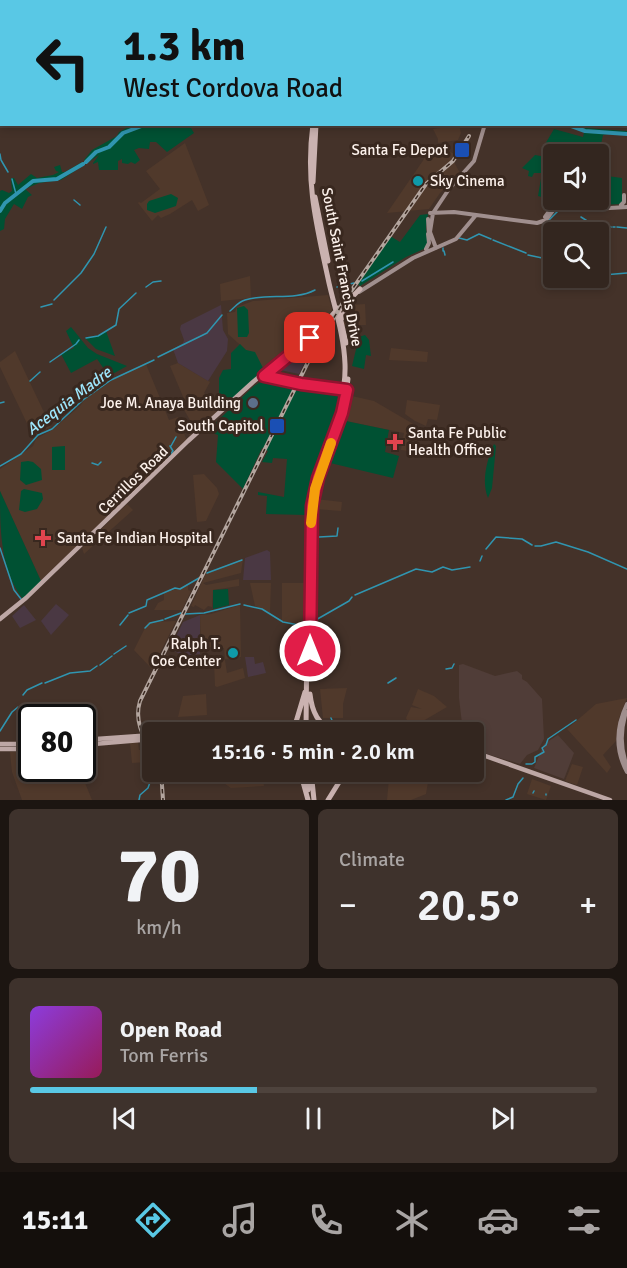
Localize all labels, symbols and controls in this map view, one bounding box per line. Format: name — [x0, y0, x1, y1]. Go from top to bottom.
text: 1.3 km — [123, 21, 246, 72]
icon: left — [24, 24, 102, 102]
text: West Cordova Road — [123, 72, 343, 105]
place label: Santa Fe Depot — [351, 141, 448, 159]
marker: Santa Fe Depot — [453, 141, 471, 159]
map controls — [543, 144, 609, 288]
button: sound — [543, 144, 609, 210]
place label: Sky Cinema — [430, 172, 505, 190]
marker: Sky Cinema — [411, 174, 425, 188]
street label: South Saint Francis Drive — [318, 186, 366, 348]
button: search — [543, 222, 609, 288]
pin — [284, 312, 335, 363]
icon: arrive — [293, 321, 326, 354]
water label: Acequia Madre — [23, 362, 116, 439]
place label: Joe M. Anaya Building — [100, 394, 241, 412]
marker: Joe M. Anaya Building — [246, 396, 260, 410]
place label: South Capitol — [177, 417, 264, 435]
marker: South Capitol — [268, 417, 286, 435]
place label: Santa Fe Public Health Office — [408, 424, 506, 459]
marker: Santa Fe Public Health Office — [386, 433, 404, 451]
street label: Cerrillos Road — [94, 442, 172, 518]
marker: Santa Fe Indian Hospital — [34, 529, 52, 547]
place label: Santa Fe Indian Hospital — [57, 529, 213, 547]
position arrow — [278, 619, 342, 683]
place label: Ralph T. Coe Center — [151, 635, 221, 670]
marker: Ralph T. Coe Center — [226, 646, 240, 660]
speed limit sign: 80 — [18, 704, 96, 782]
text: 15:16 · 5 min · 2.0 km — [211, 738, 415, 765]
text: 70 — [117, 828, 201, 924]
text: Climate — [339, 847, 405, 872]
text: 20.5° — [417, 878, 519, 933]
text: − — [339, 885, 357, 926]
text: + — [579, 885, 597, 926]
text: km/h — [136, 915, 182, 940]
text: Open Road — [120, 1016, 222, 1043]
text: Tom Ferris — [120, 1043, 208, 1068]
icon: previous — [108, 1102, 141, 1135]
icon: pause — [297, 1102, 330, 1135]
icon: next — [486, 1102, 519, 1135]
icon: directions — [132, 1199, 174, 1241]
icon: music — [219, 1199, 261, 1241]
icon: phone — [305, 1199, 347, 1241]
icon: climate — [391, 1199, 433, 1241]
icon: car — [477, 1199, 519, 1241]
icon: filters — [563, 1199, 605, 1241]
text: 15:11 — [22, 1204, 88, 1237]

